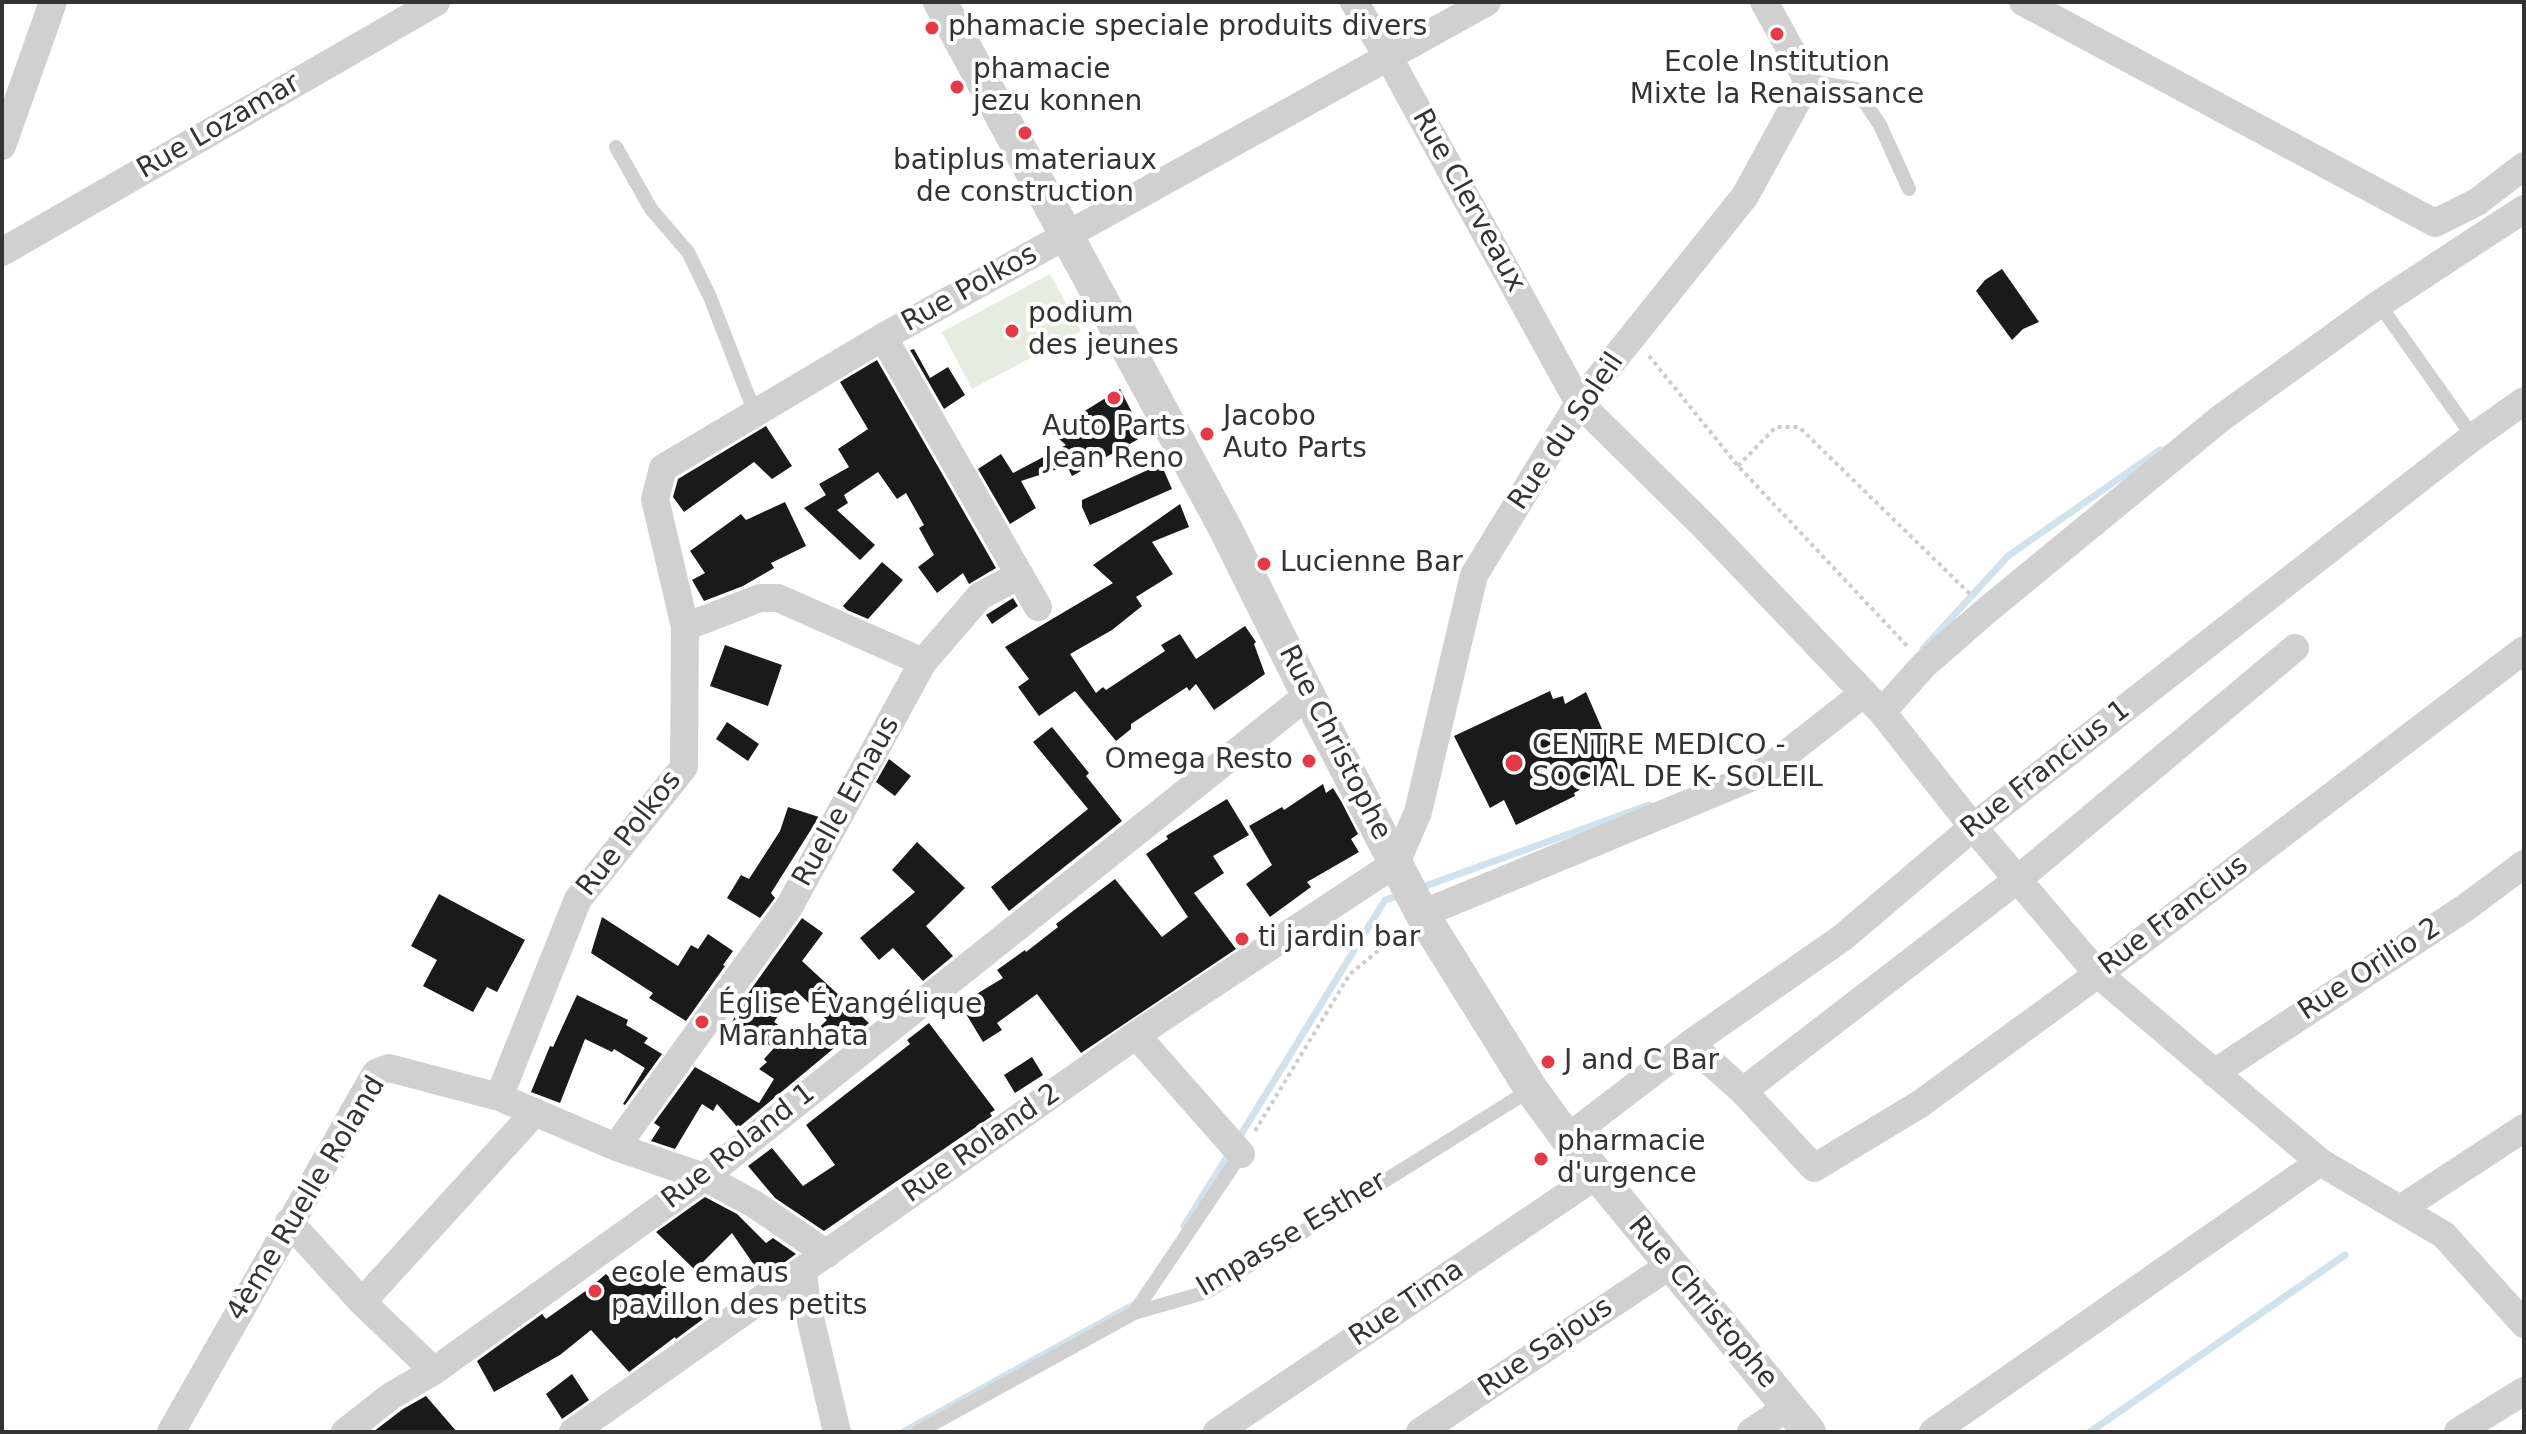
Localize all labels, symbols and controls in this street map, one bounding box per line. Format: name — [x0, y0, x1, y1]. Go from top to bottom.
place label: phamacie speciale produits divers — [948, 11, 1427, 45]
marker: phamacie speciale produits divers — [923, 19, 941, 37]
marker: Ecole Institution Mixte la Renaissance — [1768, 25, 1786, 43]
place label: Ecole Institution Mixte la Renaissance — [1630, 47, 1924, 113]
place label: phamacie jezu konnen — [973, 54, 1142, 120]
street label: Rue Lozamar — [132, 67, 306, 187]
marker: phamacie jezu konnen — [948, 78, 966, 96]
street label: Rue Clerveaux — [1404, 104, 1532, 298]
marker: batiplus materiaux de construction — [1016, 124, 1034, 142]
place label: batiplus materiaux de construction — [893, 145, 1157, 211]
street label: Rue Polkos — [896, 238, 1044, 340]
place label: podium des jeunes — [1028, 298, 1179, 364]
marker: podium des jeunes — [1003, 322, 1021, 340]
street label: Rue du Soleil — [1502, 347, 1632, 517]
marker: Auto Parts Jean Reno — [1105, 389, 1123, 407]
place label: Jacobo Auto Parts — [1223, 401, 1367, 467]
place label: Auto Parts Jean Reno — [1042, 411, 1186, 477]
marker: Jacobo Auto Parts — [1198, 425, 1216, 443]
place label: Lucienne Bar — [1280, 547, 1463, 581]
marker: Lucienne Bar — [1255, 555, 1273, 573]
street label: Rue Christophe — [1270, 640, 1398, 846]
street label: Rue Francius 1 — [1955, 694, 2137, 846]
street label: Ruelle Emaus — [786, 711, 908, 893]
place label: CENTRE MEDICO - SOCIAL DE K- SOLEIL — [1532, 730, 1823, 796]
place label: Omega Resto — [1105, 744, 1293, 778]
marker: Omega Resto — [1300, 752, 1318, 770]
marker: CENTRE MEDICO - SOCIAL DE K- SOLEIL — [1503, 752, 1525, 774]
street label: Rue Polkos — [571, 765, 689, 903]
street label: Rue Francius — [2093, 849, 2255, 983]
street label: Rue Orilio 2 — [2293, 912, 2447, 1028]
place label: ti jardin bar — [1258, 922, 1420, 956]
marker: ti jardin bar — [1233, 930, 1251, 948]
place label: Église Évangélique Maranhata — [718, 989, 982, 1055]
marker: Église Évangélique Maranhata — [693, 1013, 711, 1031]
place label: J and C Bar — [1564, 1045, 1719, 1079]
marker: J and C Bar — [1539, 1053, 1557, 1071]
street label: 4ème Ruelle Roland — [221, 1071, 393, 1327]
street label: Rue Roland 1 — [656, 1077, 822, 1217]
street label: Rue Roland 2 — [897, 1077, 1067, 1211]
place label: pharmacie d'urgence — [1557, 1126, 1706, 1192]
marker: pharmacie d'urgence — [1532, 1150, 1550, 1168]
street label: Impasse Esther — [1191, 1165, 1393, 1305]
street label: Rue Christophe — [1620, 1210, 1784, 1396]
street label: Rue Tima — [1344, 1254, 1470, 1354]
place label: ecole emaus pavillon des petits — [611, 1258, 867, 1324]
marker: ecole emaus pavillon des petits — [586, 1282, 604, 1300]
street label: Rue Sajous — [1473, 1291, 1619, 1405]

